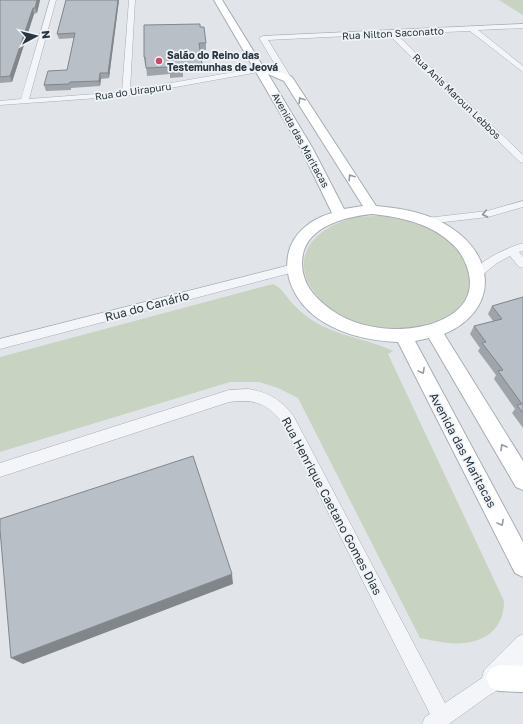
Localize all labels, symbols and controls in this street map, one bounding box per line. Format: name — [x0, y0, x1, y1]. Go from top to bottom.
north arrow — [16, 16, 56, 56]
street label: Rua Nilton Saconatto — [342, 24, 444, 42]
text: N — [39, 30, 53, 40]
place label: Salão do Reino das Testemunhas de Jeová — [167, 49, 278, 73]
street label: Rua Anis Maroun Lebbos — [410, 51, 504, 141]
marker: Salão do Reino das Testemunhas de Jeová — [154, 56, 164, 66]
street label: Rua do Uirapuru — [94, 80, 172, 102]
street label: Avenida das Maritacas — [270, 90, 332, 190]
one-way arrow — [298, 97, 306, 104]
one-way arrow — [348, 175, 355, 182]
one-way arrow — [482, 210, 488, 218]
street label: Rua do Canário — [103, 288, 191, 324]
one-way arrow — [417, 366, 425, 374]
street label: Avenida das Maritacas — [426, 390, 500, 510]
street label: Rua Henrique Caetano Gomes Dias — [279, 414, 385, 598]
one-way arrow — [500, 444, 507, 451]
one-way arrow — [497, 519, 504, 526]

